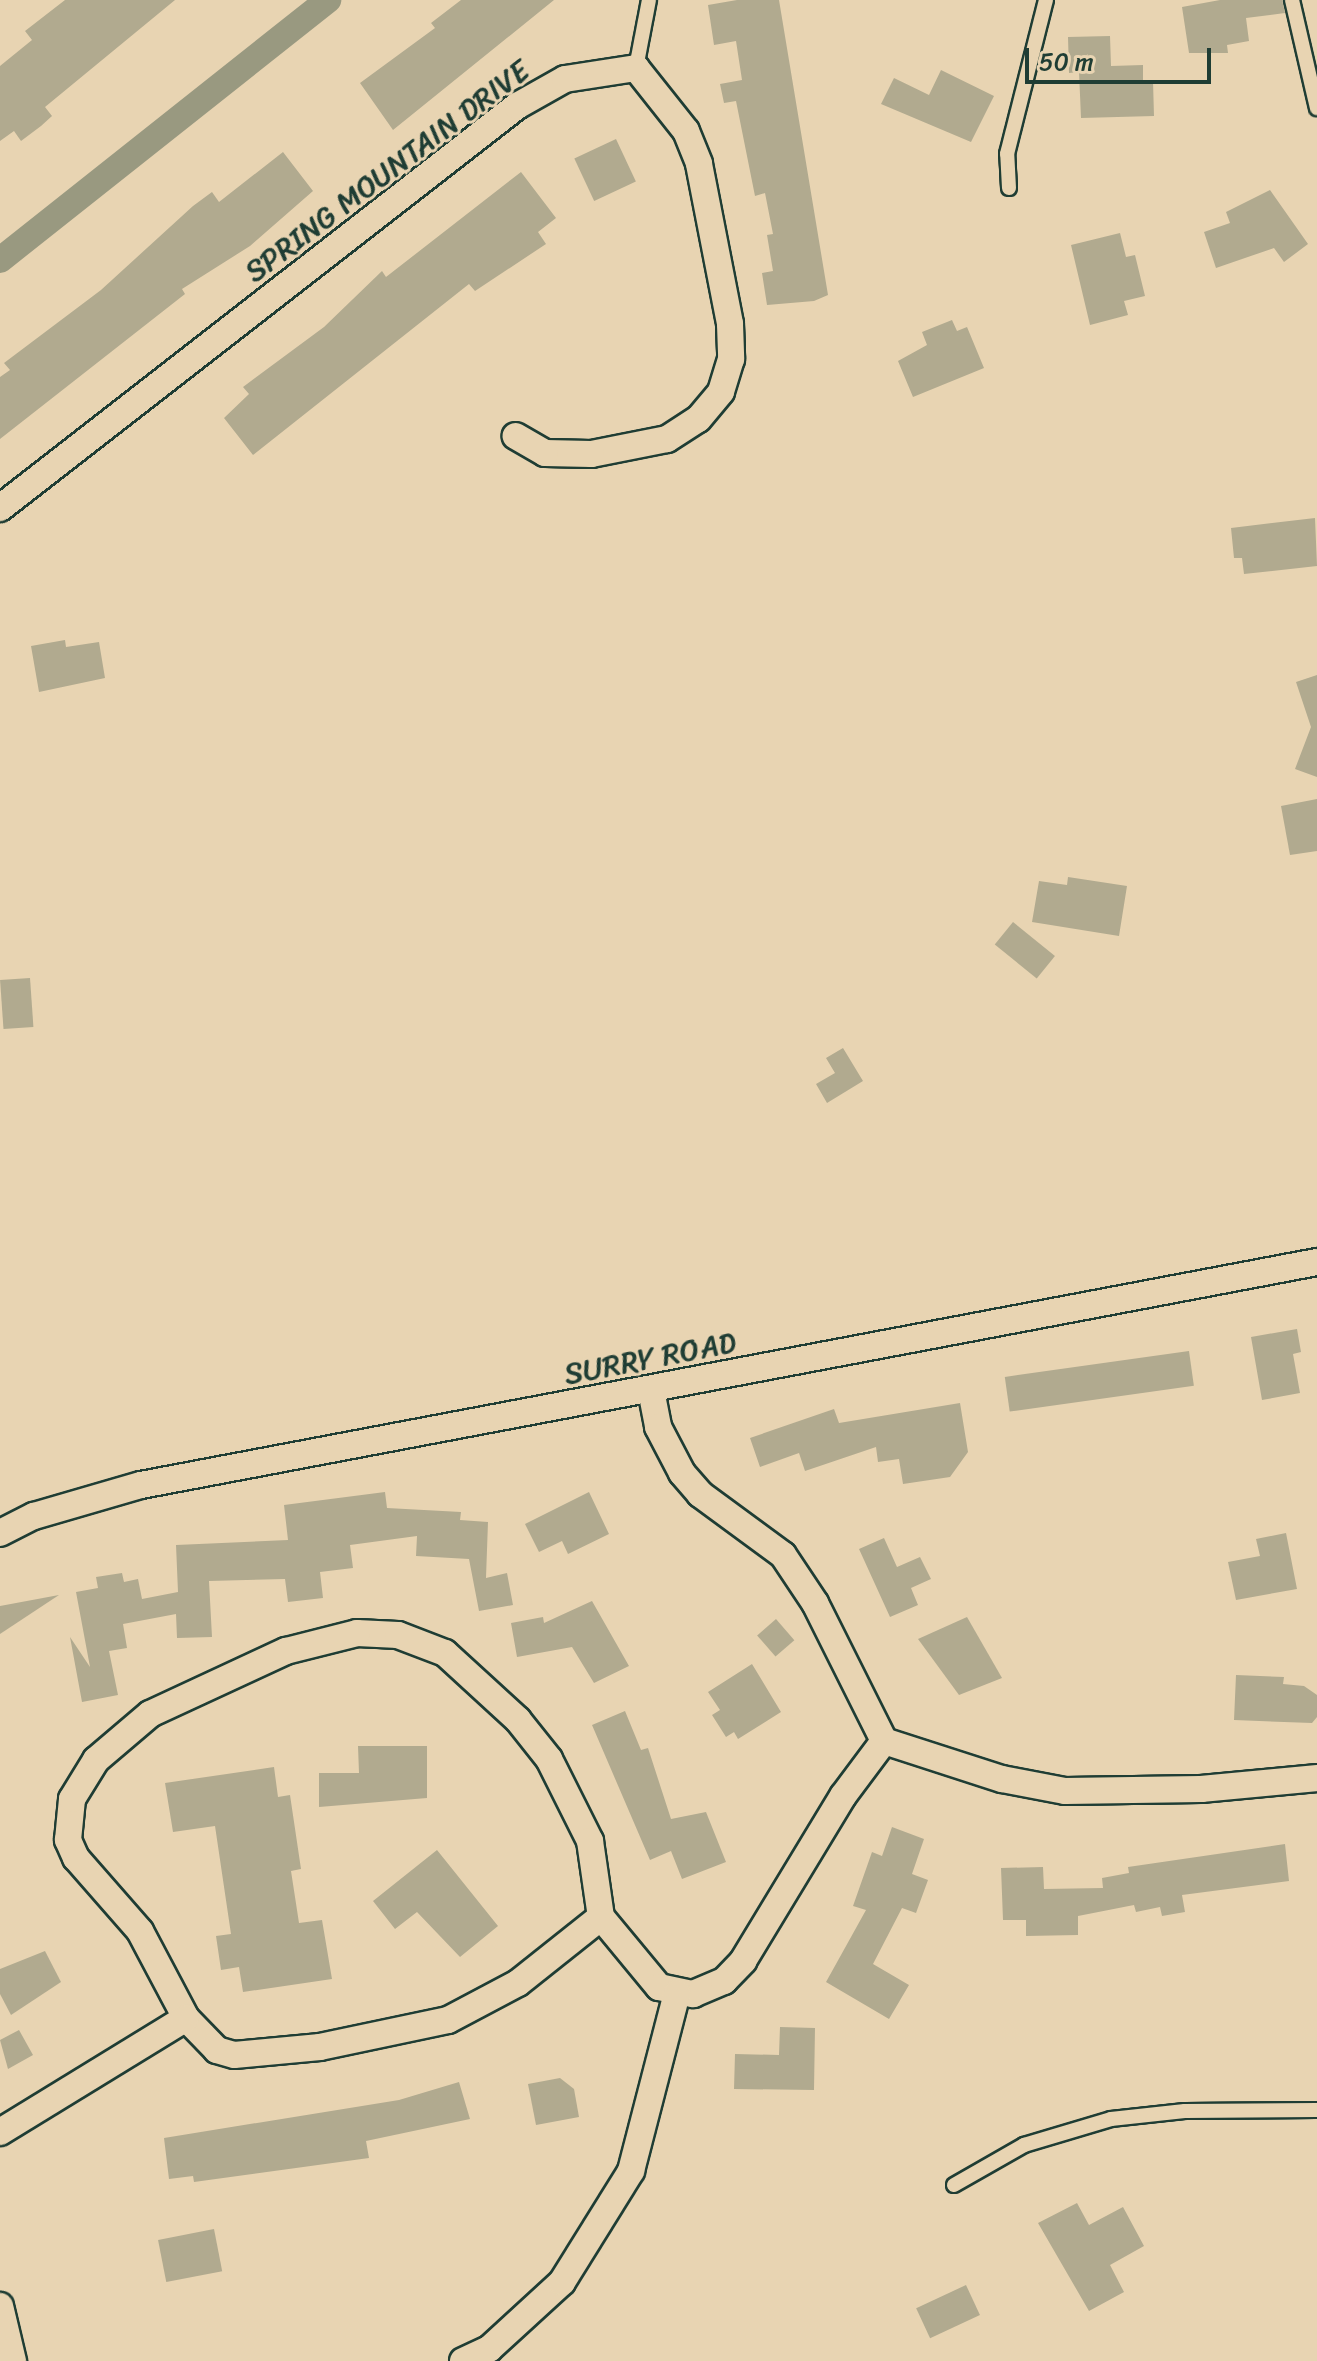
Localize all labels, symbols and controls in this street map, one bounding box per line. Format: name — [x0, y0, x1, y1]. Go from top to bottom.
scale bar — [1029, 32, 1215, 82]
text: 50 m — [1039, 41, 1094, 83]
street label: SPRING MOUNTAIN DRIVE — [236, 51, 538, 291]
street label: SURRY ROAD — [561, 1324, 739, 1392]

